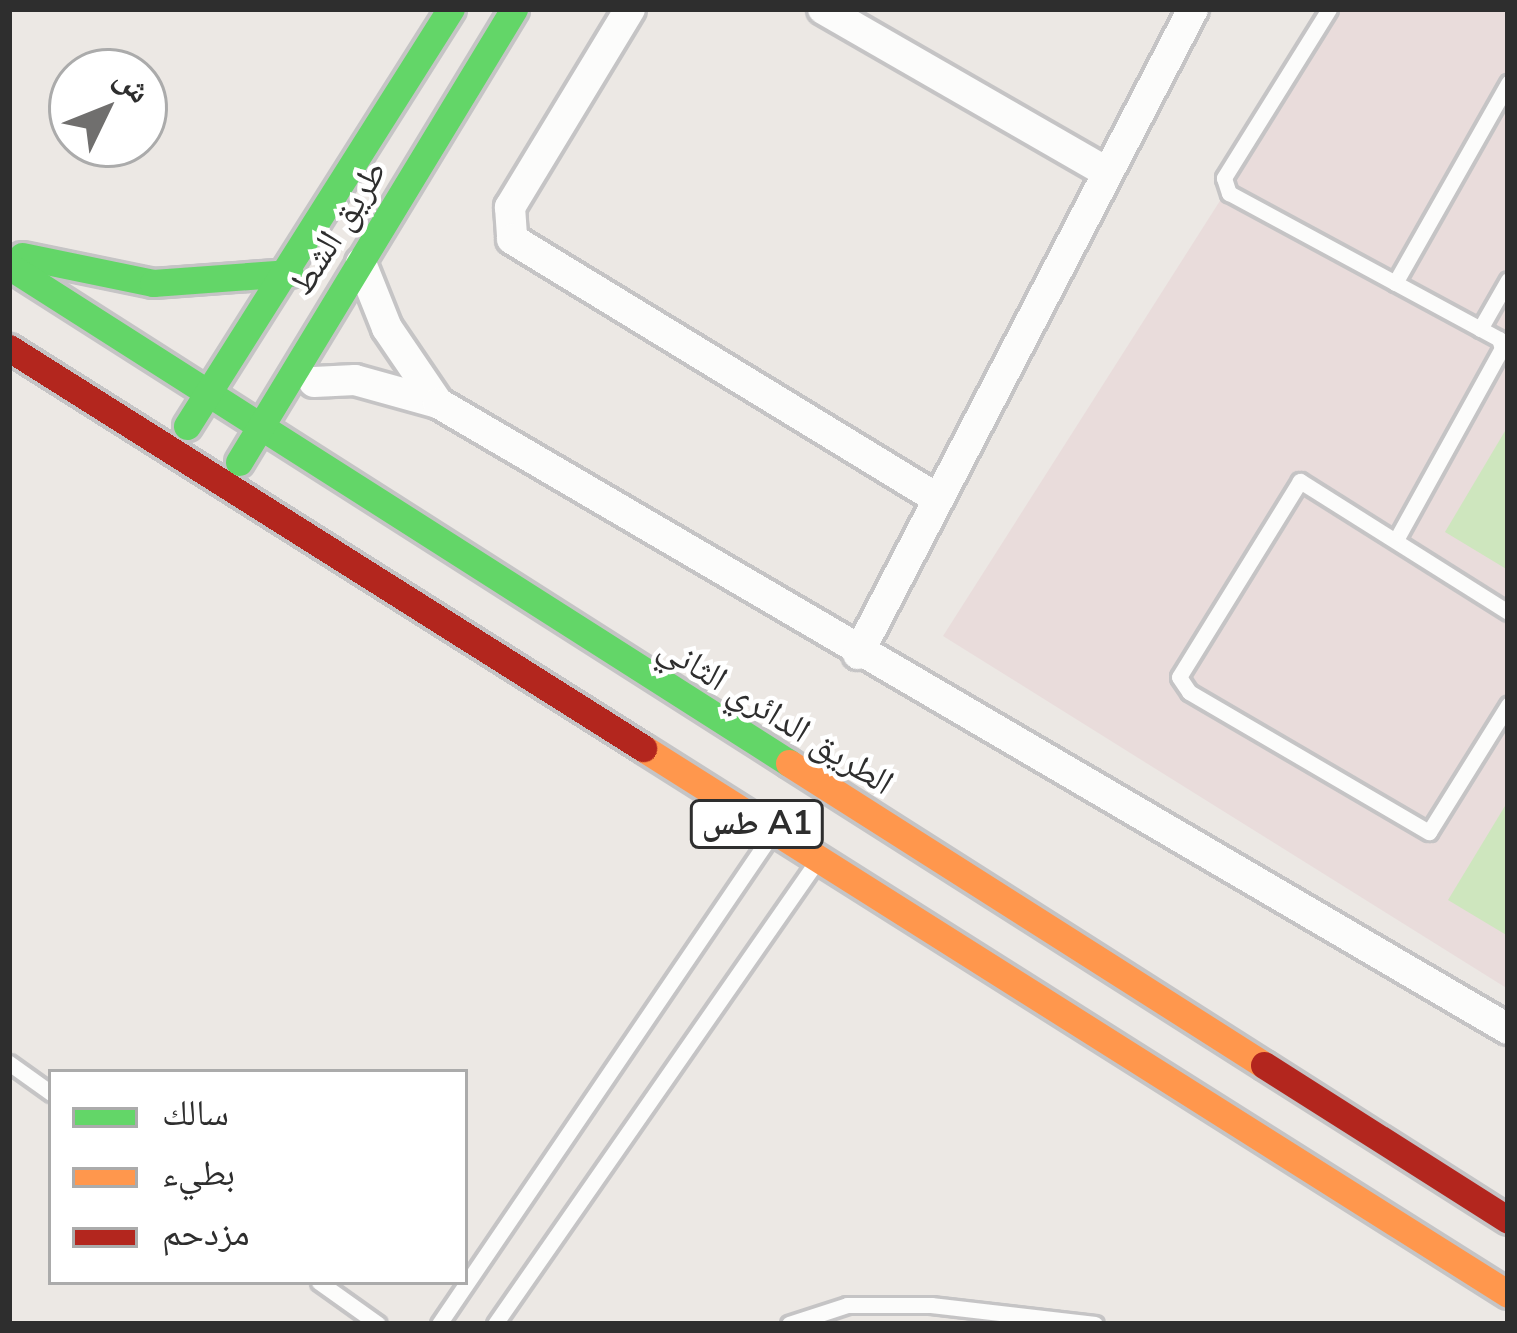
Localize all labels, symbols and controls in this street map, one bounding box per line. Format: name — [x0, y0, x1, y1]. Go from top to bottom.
north arrow — [48, 48, 168, 168]
text: ش — [104, 57, 161, 113]
street label: طريق الشط — [280, 153, 396, 303]
street label: الطريق الدائري الثاني — [651, 625, 901, 805]
road number: طس A1 — [688, 797, 826, 851]
legend — [48, 1069, 468, 1285]
text: سالك — [162, 1089, 229, 1138]
text: بطيء — [162, 1149, 235, 1198]
text: مزدحم — [162, 1209, 250, 1258]

